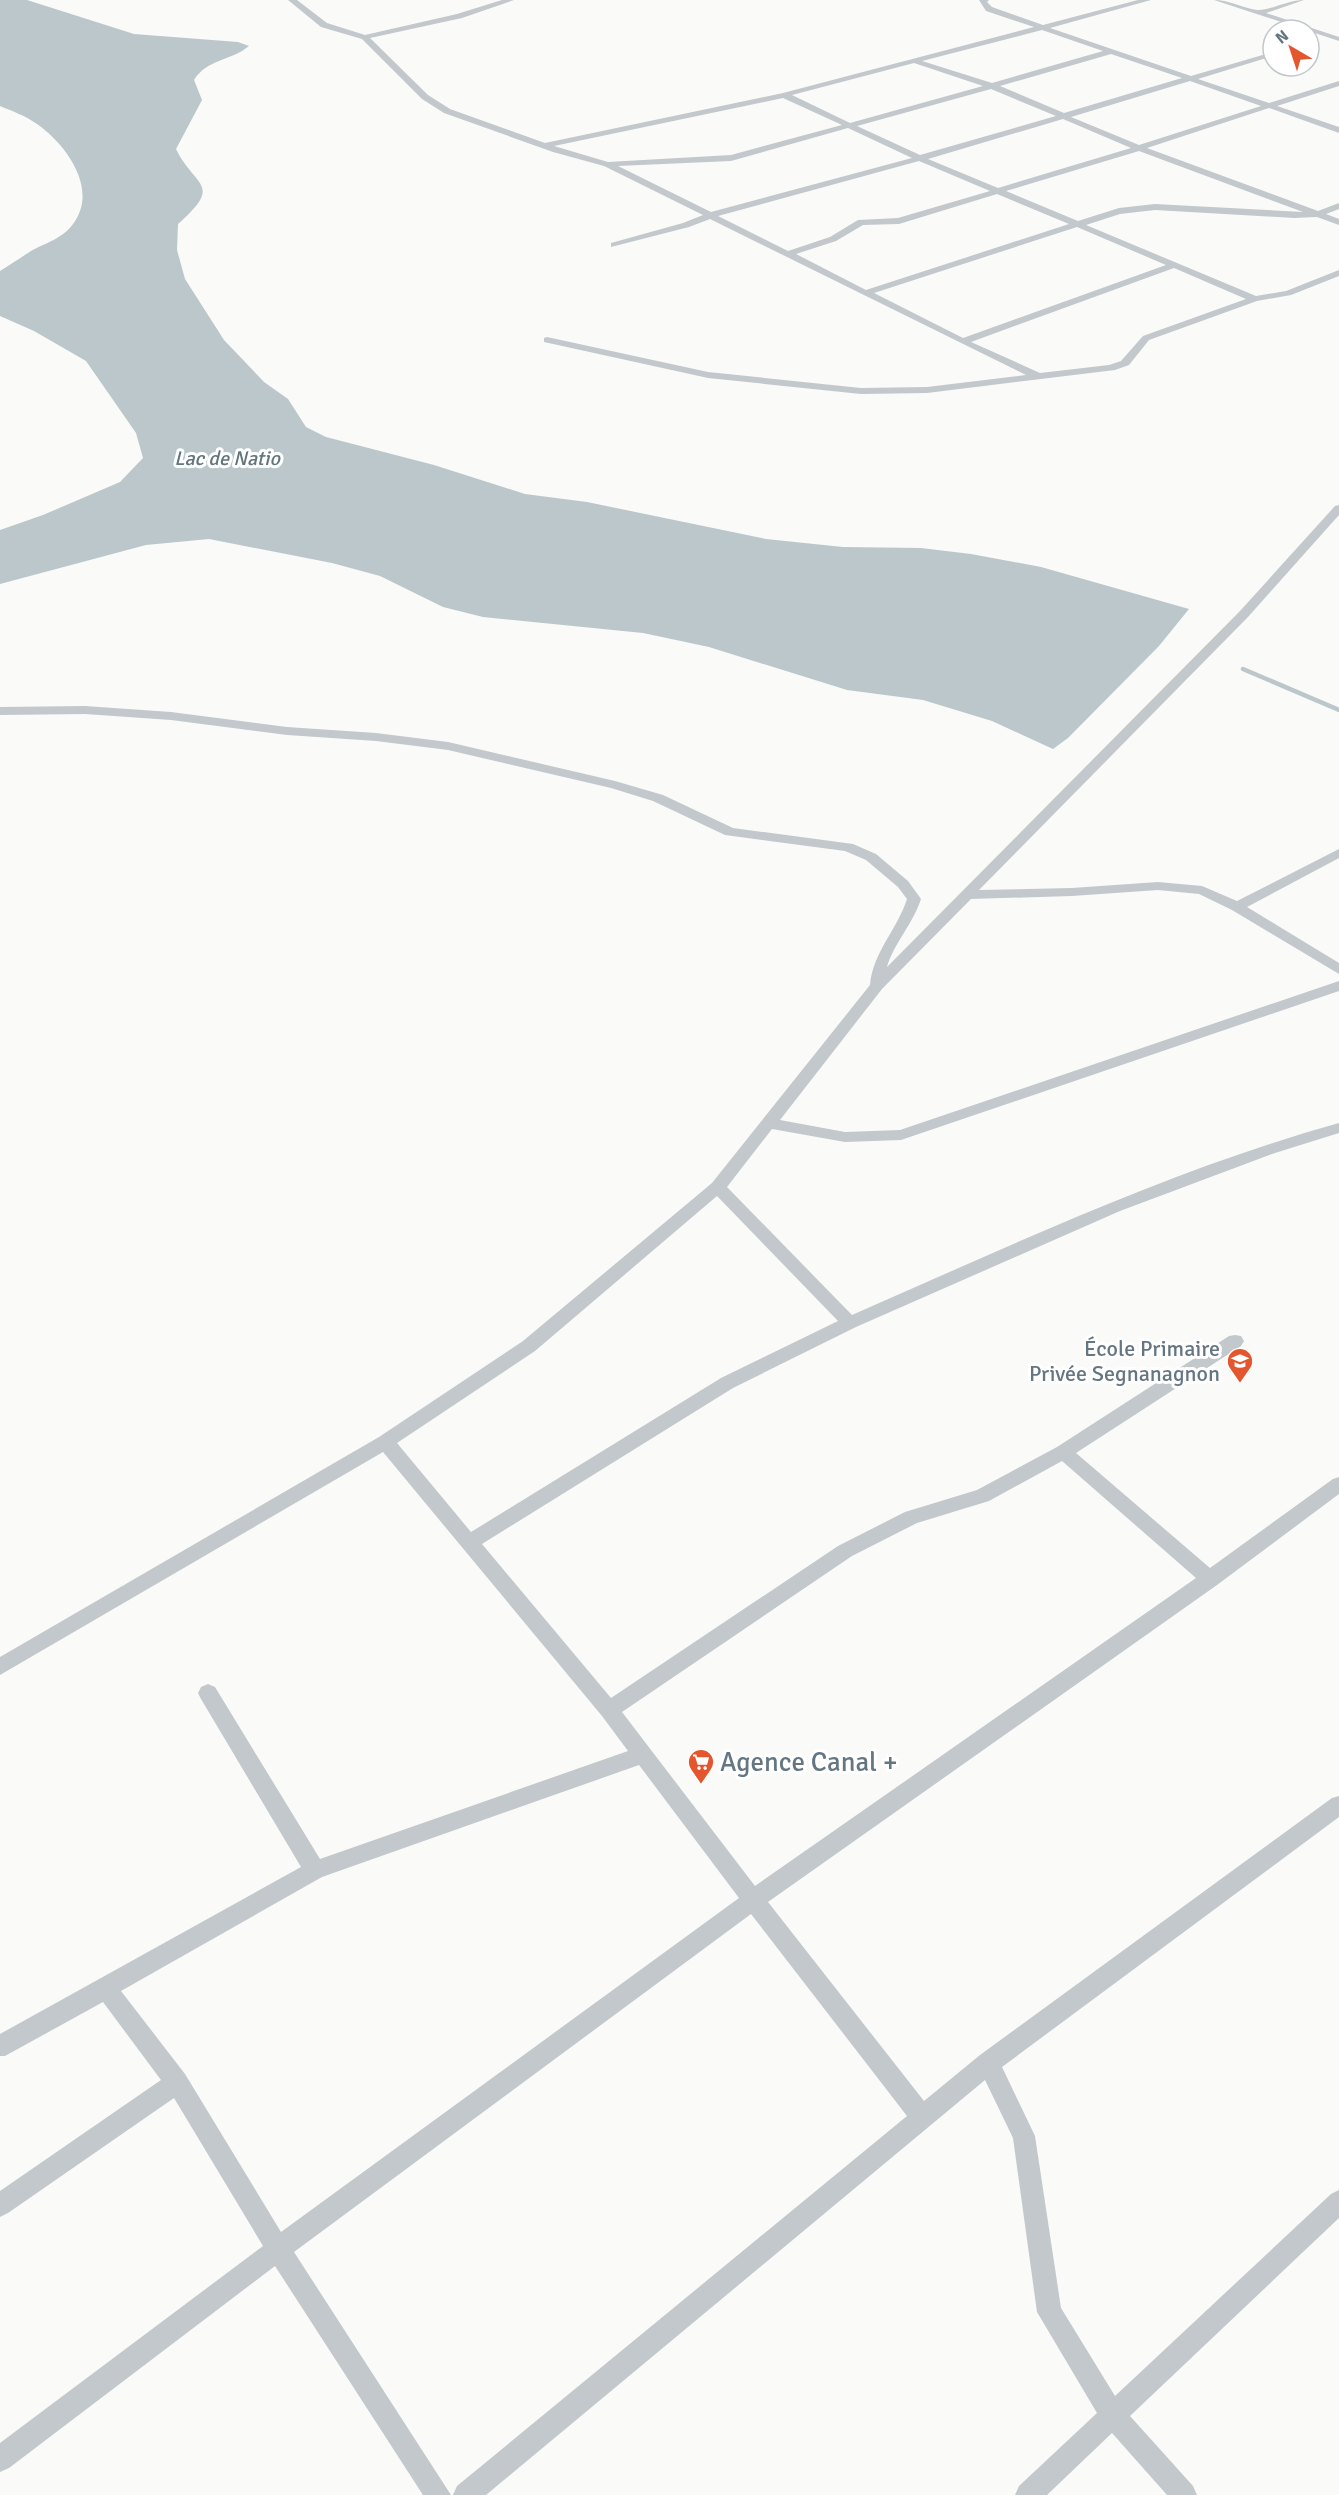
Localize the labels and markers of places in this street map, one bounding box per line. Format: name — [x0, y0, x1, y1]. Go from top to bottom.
place label: École Primaire Privée Segnanagnon — [1029, 1335, 1220, 1387]
school or university icon: École Primaire Privée Segnanagnon — [1225, 1346, 1255, 1384]
place label: Agence Canal + — [720, 1746, 898, 1779]
supermarket icon: Agence Canal + — [686, 1747, 716, 1785]

